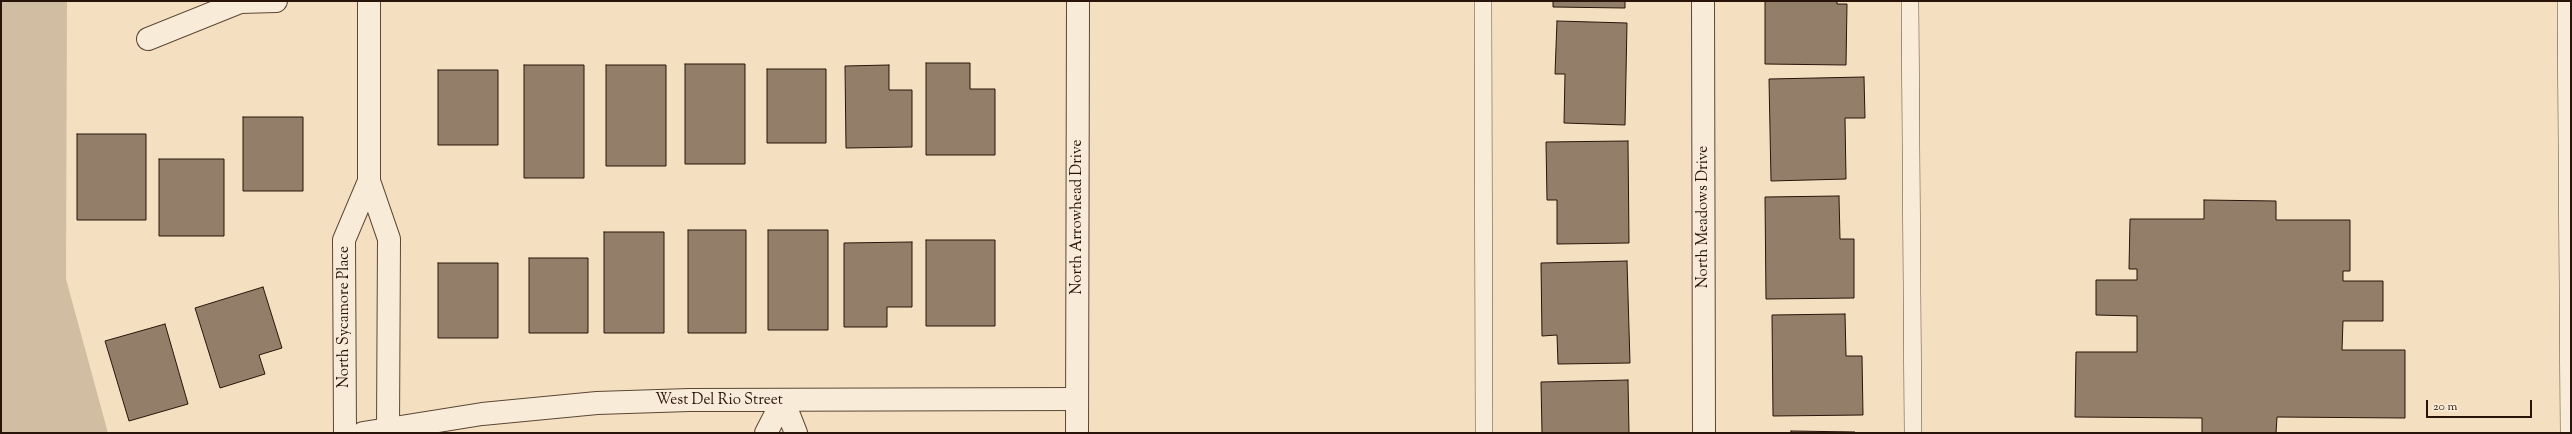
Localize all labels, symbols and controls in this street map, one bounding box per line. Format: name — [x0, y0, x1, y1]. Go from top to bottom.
street label: North Arrowhead Drive — [1069, 140, 1087, 294]
street label: North Meadows Drive — [1695, 146, 1713, 288]
street label: North Sycamore Place — [336, 246, 354, 388]
street label: West Del Rio Street — [655, 392, 783, 410]
scale bar — [2428, 392, 2534, 418]
text: 20 m — [2433, 398, 2457, 416]

